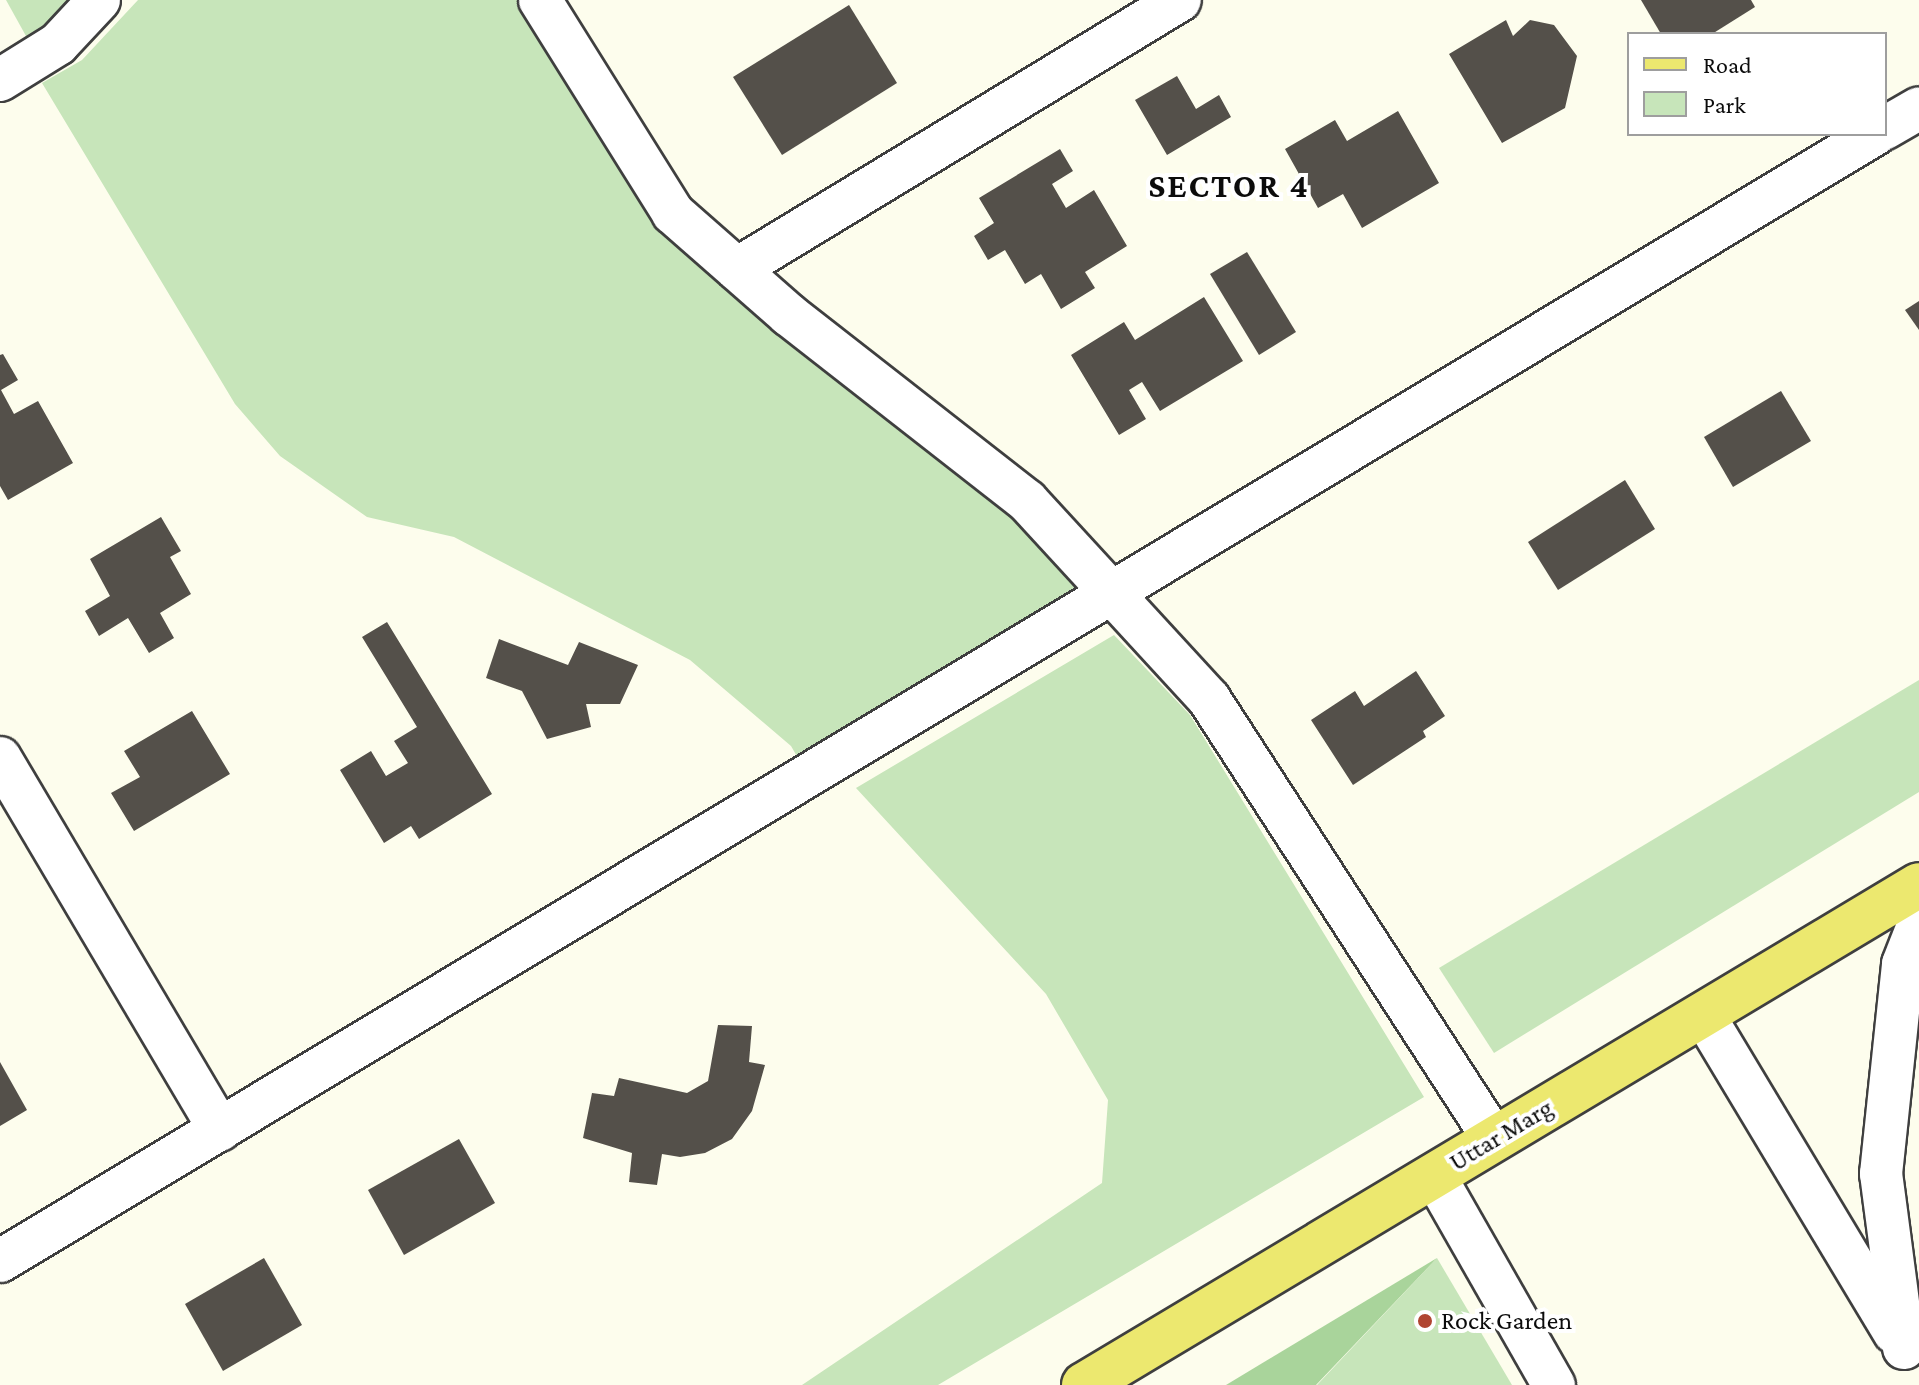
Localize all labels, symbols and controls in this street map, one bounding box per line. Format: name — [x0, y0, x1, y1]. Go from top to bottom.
legend — [1627, 32, 1887, 136]
text: Road — [1703, 51, 1752, 78]
text: Park — [1703, 91, 1746, 118]
district label: SECTOR 4 — [1148, 166, 1310, 206]
street label: Uttar Marg — [1444, 1092, 1558, 1178]
place label: Rock Garden — [1441, 1305, 1572, 1337]
marker: Rock Garden — [1416, 1312, 1434, 1330]

